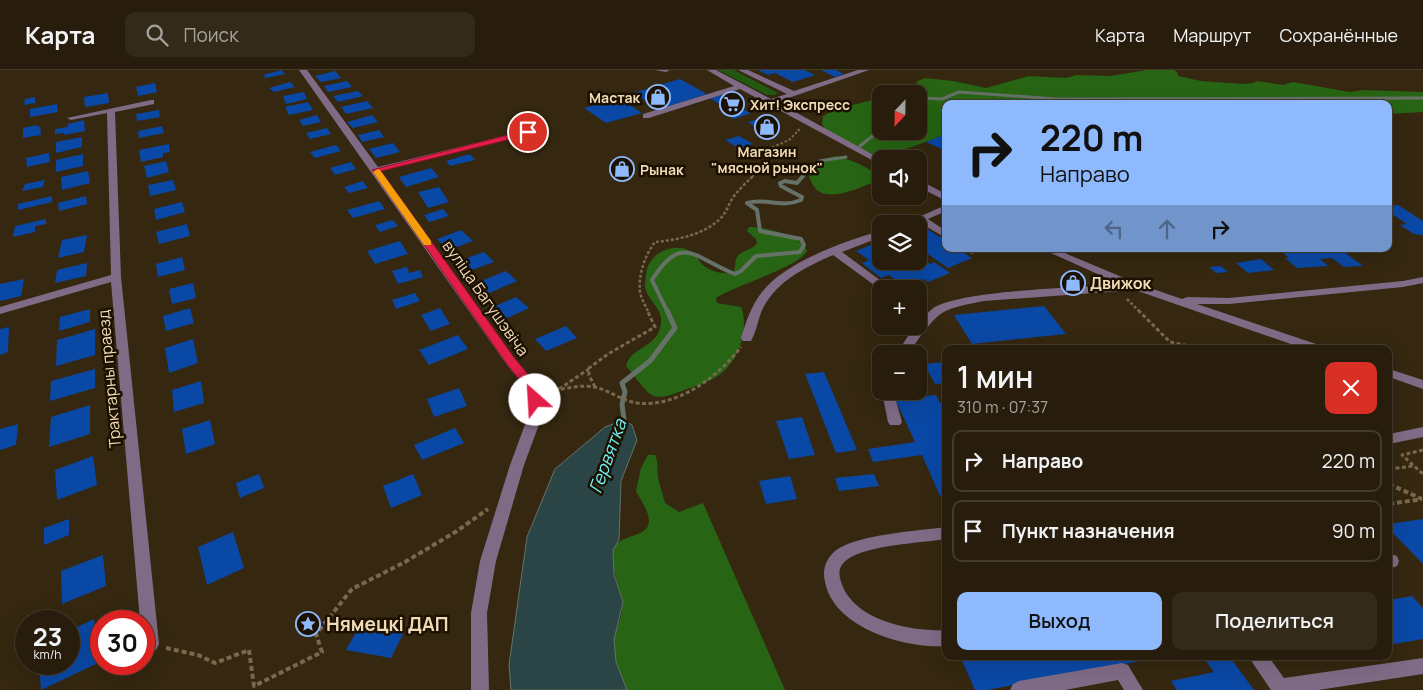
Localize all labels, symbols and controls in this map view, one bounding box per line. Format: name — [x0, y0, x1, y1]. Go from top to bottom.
search box — [125, 12, 475, 57]
text: Карта — [25, 18, 95, 51]
icon: search — [143, 21, 171, 49]
text: Поиск — [183, 22, 239, 48]
text: Карта — [1095, 23, 1145, 47]
text: Маршрут — [1173, 23, 1251, 47]
text: Сохранённые — [1279, 23, 1398, 47]
shop icon: Мастак — [645, 84, 671, 110]
north arrow — [872, 85, 928, 140]
map controls — [872, 85, 927, 400]
place label: Мастак — [589, 88, 640, 107]
supermarket icon: Хит! Экспресс — [719, 91, 745, 117]
place label: Хит! Экспресс — [750, 95, 850, 114]
pin — [507, 111, 549, 153]
shop icon: Магазин "мясной рынок" — [754, 114, 780, 140]
text: 220 m — [1040, 114, 1143, 162]
icon: arrive — [514, 118, 542, 146]
icon: right — [957, 120, 1022, 185]
place label: Магазин "мясной рынок" — [711, 142, 823, 177]
button: sound — [872, 150, 927, 205]
shop icon: Рынак — [609, 156, 635, 182]
text: Направо — [1040, 159, 1130, 189]
place label: Рынак — [640, 160, 684, 179]
button: layers — [872, 215, 927, 270]
icon: left — [1100, 215, 1128, 243]
icon: ahead — [1153, 215, 1181, 243]
icon: right — [1206, 215, 1234, 243]
street label: вуліца Багушэвіча — [438, 236, 534, 360]
shop icon: Движок — [1060, 270, 1086, 296]
place label: Движок — [1090, 272, 1152, 294]
button: + — [872, 280, 927, 335]
street label: Трактарны праезд — [92, 309, 126, 449]
button: − — [872, 345, 927, 400]
text: 1 мин — [957, 356, 1033, 397]
button: close — [1325, 362, 1377, 414]
position arrow — [508, 373, 560, 425]
text: 310 m · 07:37 — [957, 396, 1048, 418]
water label: Гервятка — [583, 415, 632, 496]
icon: right — [959, 447, 987, 475]
text: Направо — [1002, 448, 1083, 474]
text: 220 m — [1322, 448, 1375, 474]
icon: arrive — [959, 517, 987, 545]
text: Пункт назначения — [1002, 518, 1175, 544]
text: 90 m — [1332, 518, 1375, 544]
button: Выход — [957, 592, 1162, 650]
button: Поделиться — [1172, 592, 1377, 650]
speed limit sign: 30 — [90, 610, 155, 675]
place icon: Нямецкі ДАП — [295, 611, 321, 637]
place label: Нямецкі ДАП — [326, 611, 449, 637]
text: 23 — [33, 619, 62, 654]
text: km/h — [34, 646, 61, 663]

